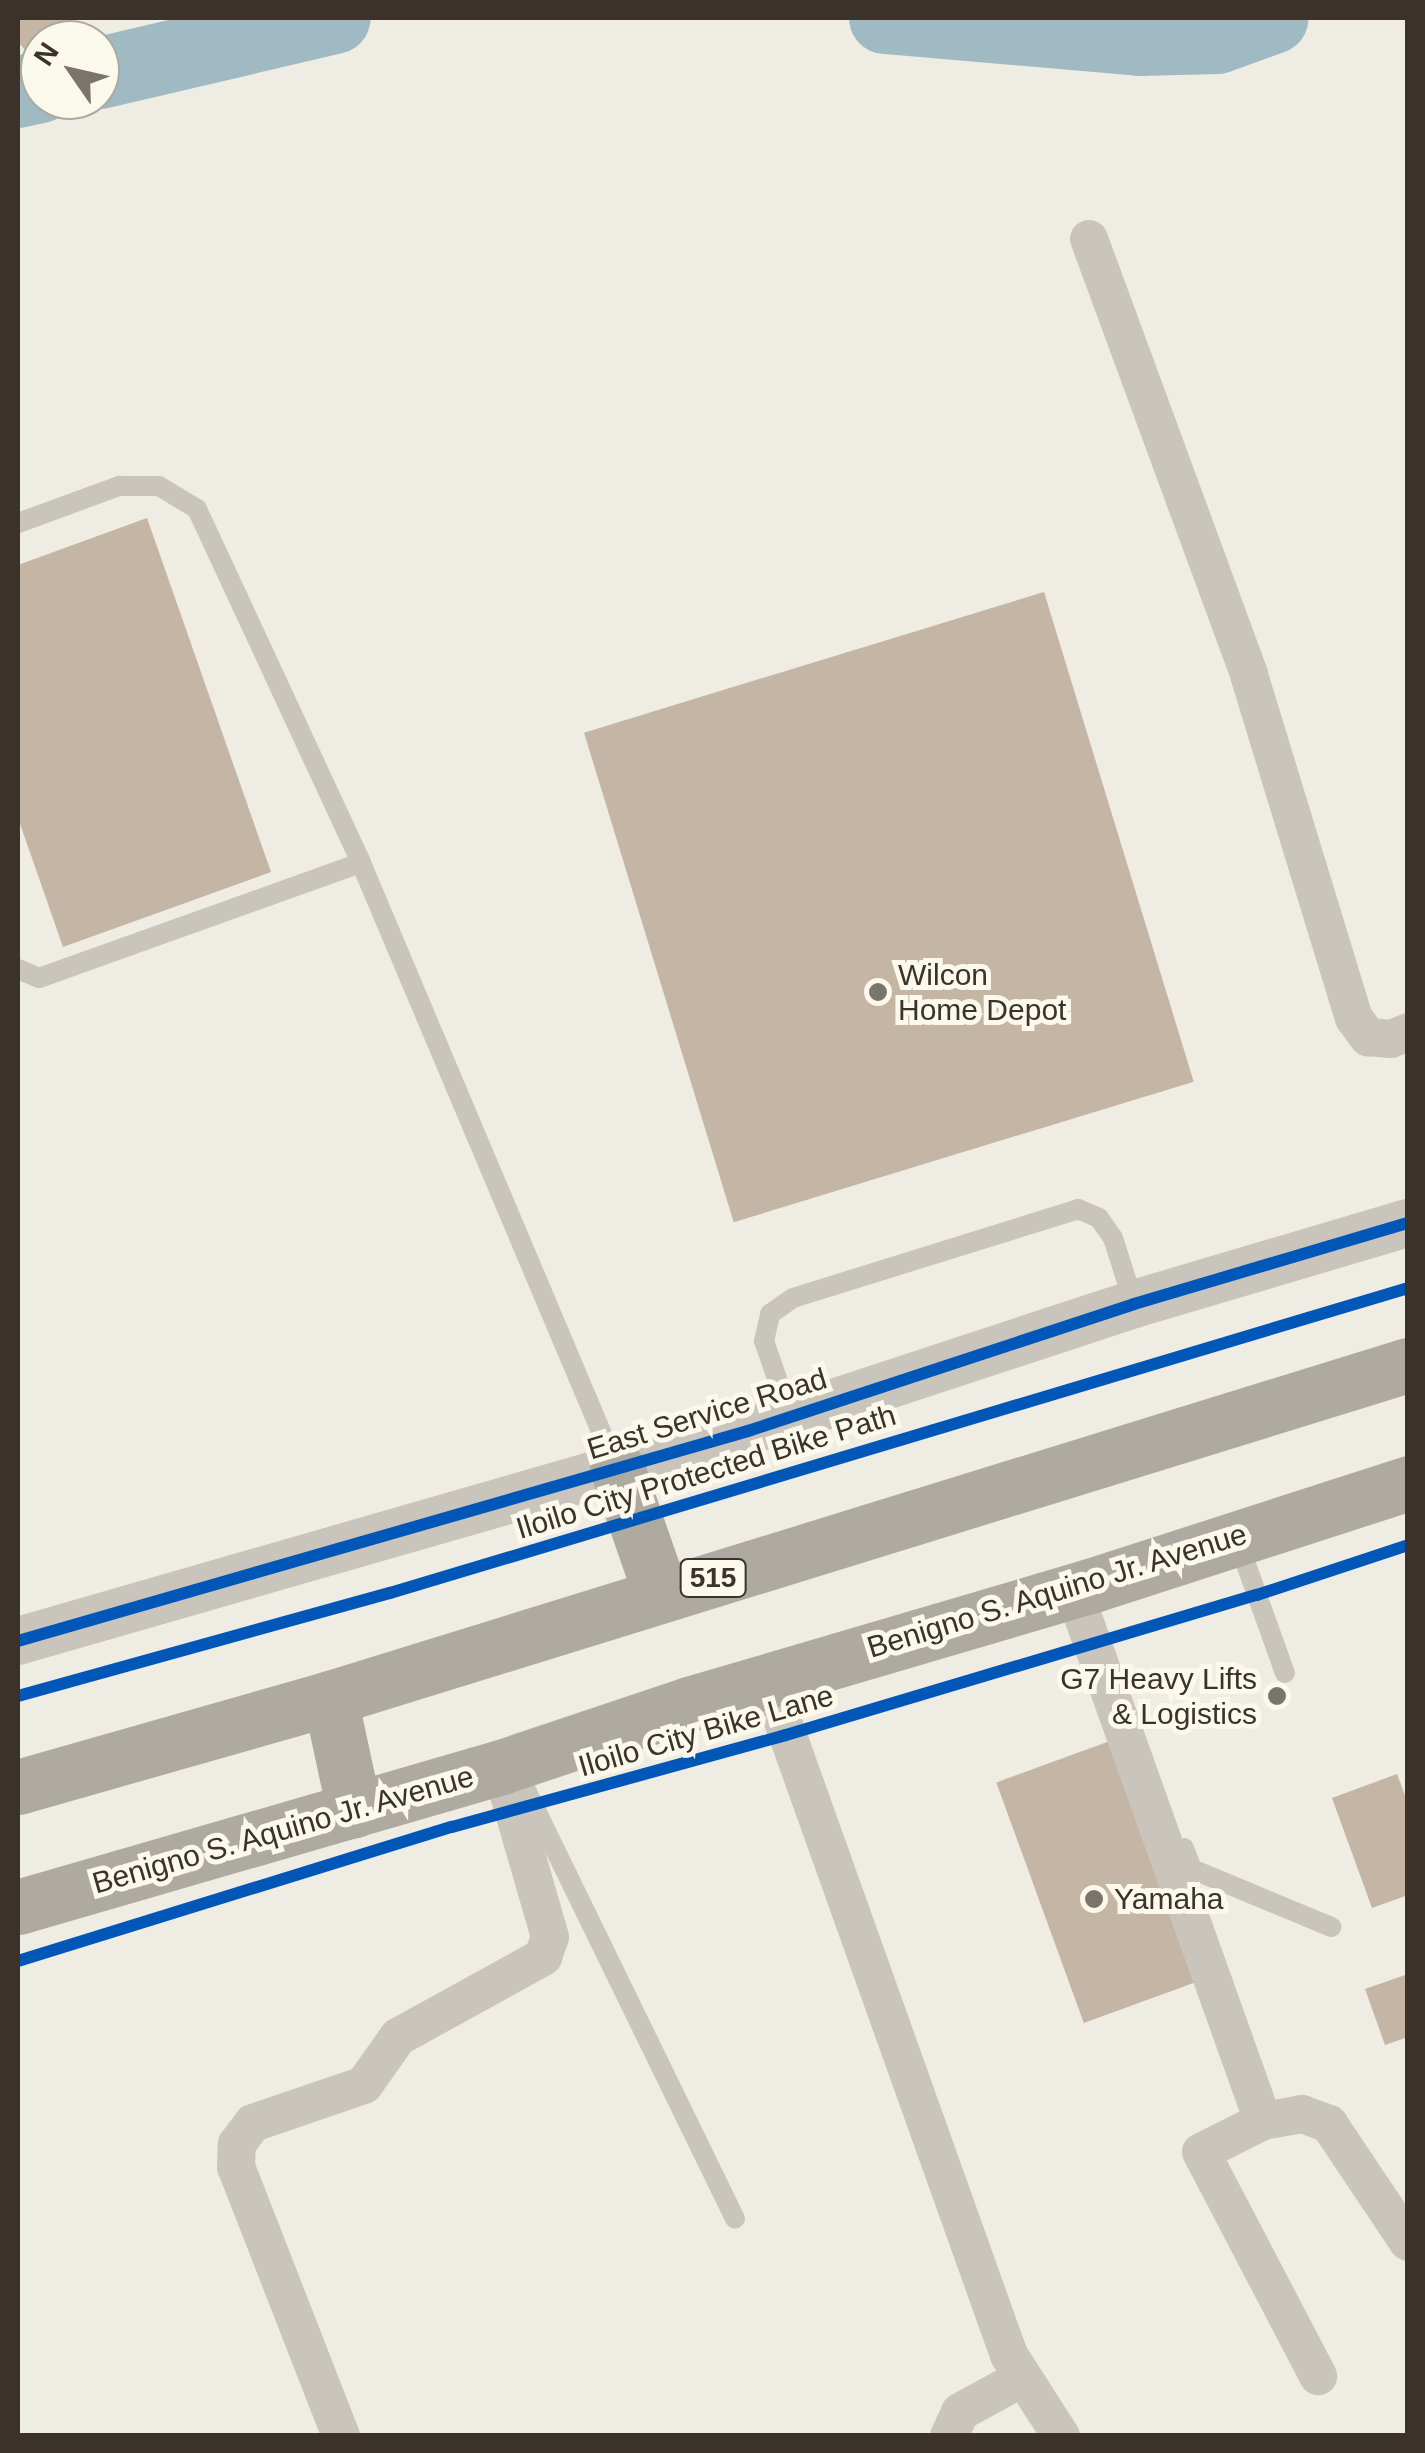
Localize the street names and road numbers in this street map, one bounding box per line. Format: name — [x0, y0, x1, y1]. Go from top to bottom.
street label: East Service Road — [583, 1360, 831, 1468]
street label: Iloilo City Protected Bike Path — [512, 1397, 900, 1547]
street label: Benigno S. Aquino Jr. Avenue — [861, 1516, 1253, 1666]
road number: 515 — [678, 1555, 748, 1601]
street label: Iloilo City Bike Lane — [574, 1677, 838, 1785]
street label: Benigno S. Aquino Jr. Avenue — [87, 1758, 479, 1902]

